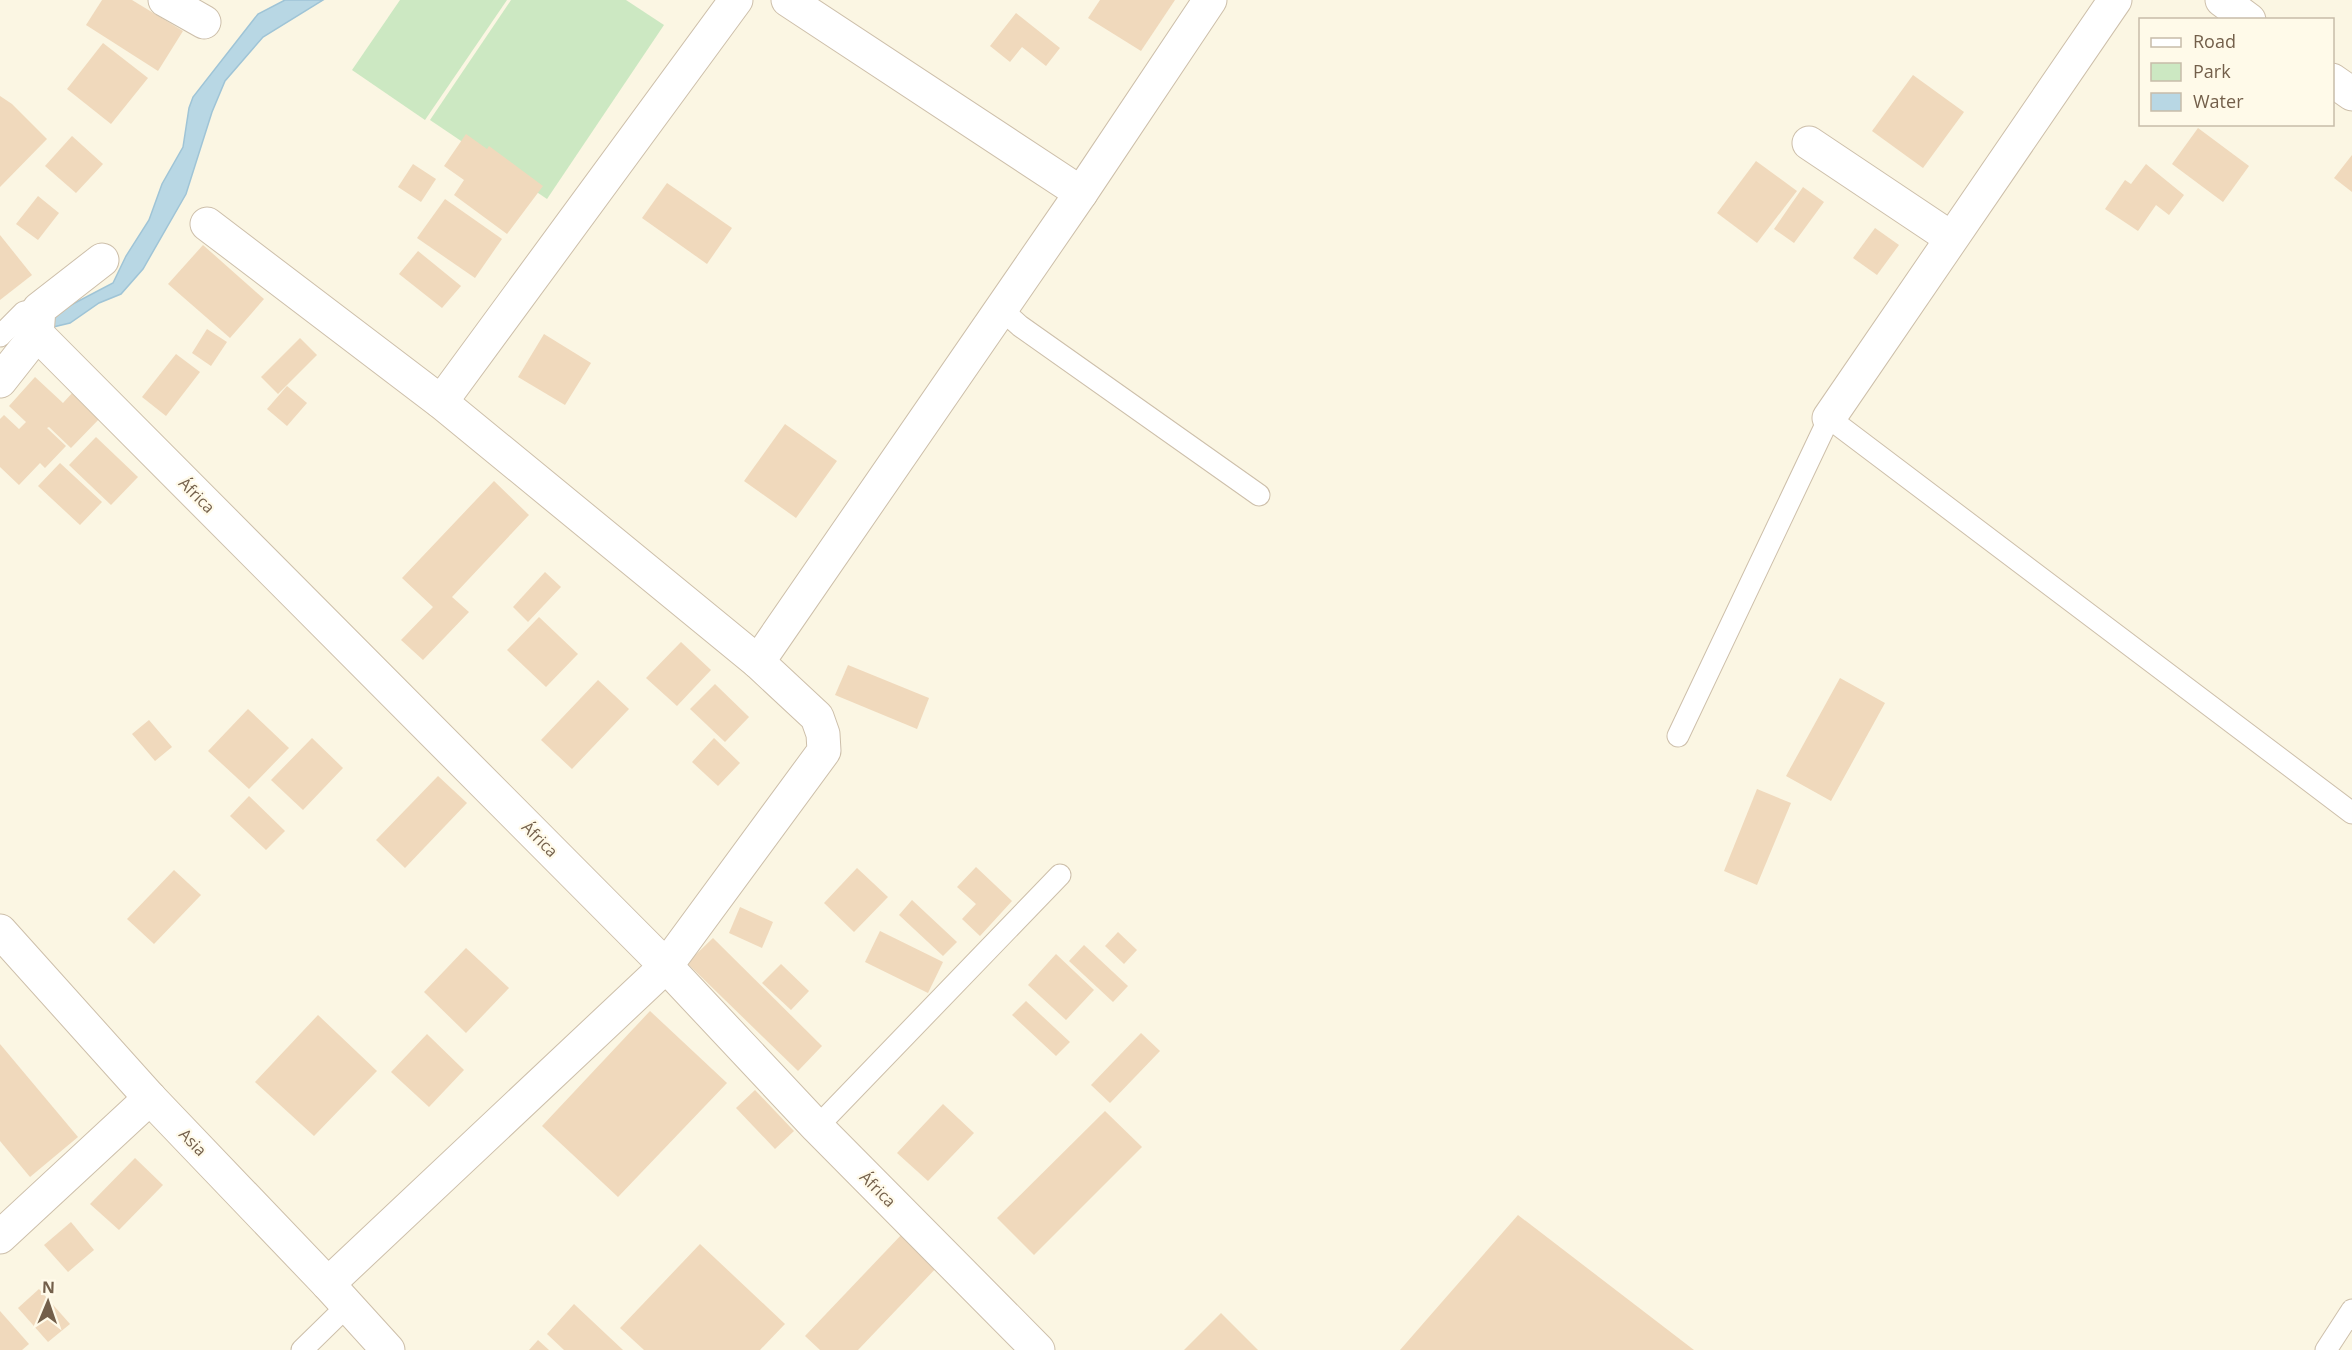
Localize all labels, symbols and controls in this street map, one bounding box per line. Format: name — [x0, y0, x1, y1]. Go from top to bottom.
legend — [2139, 18, 2334, 126]
text: Road — [2193, 29, 2236, 53]
text: Park — [2193, 59, 2231, 83]
text: Water — [2193, 89, 2244, 113]
street label: África — [174, 472, 220, 518]
street label: África — [517, 816, 563, 862]
street label: Asia — [174, 1123, 212, 1161]
street label: África — [855, 1166, 901, 1212]
north arrow — [18, 1272, 78, 1332]
text: N — [42, 1276, 55, 1298]

